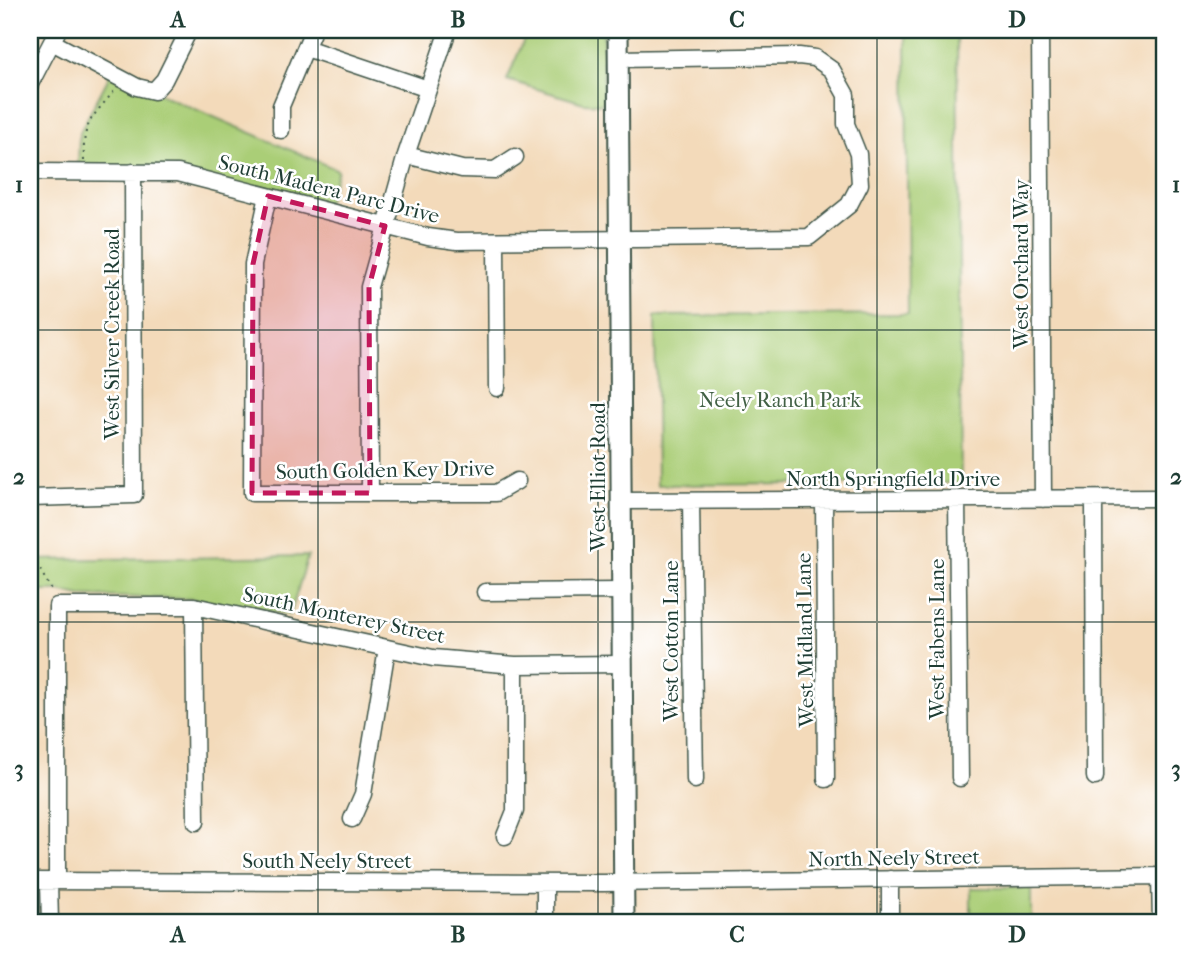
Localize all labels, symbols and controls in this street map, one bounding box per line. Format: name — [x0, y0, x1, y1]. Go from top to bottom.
text: A — [169, 6, 187, 33]
text: B — [451, 6, 466, 33]
text: C — [729, 6, 745, 33]
text: D — [1008, 6, 1026, 33]
street label: South Madera Parc Drive — [216, 150, 442, 228]
text: 1 — [15, 171, 23, 198]
text: 1 — [1172, 171, 1180, 198]
street label: West Orchard Way — [1009, 178, 1033, 350]
street label: West Silver Creek Road — [100, 228, 124, 441]
park label: Neely Ranch Park — [699, 388, 861, 412]
street label: West Elliot Road — [586, 402, 610, 553]
street label: South Golden Key Drive — [276, 456, 494, 484]
text: 2 — [13, 463, 25, 490]
text: 2 — [1170, 463, 1182, 490]
street label: North Springfield Drive — [786, 467, 1000, 491]
street label: West Midland Lane — [791, 553, 819, 728]
street label: West Fabens Lane — [925, 559, 949, 720]
street label: West Cotton Lane — [659, 560, 683, 723]
street label: South Monterey Street — [241, 582, 448, 648]
text: 3 — [14, 755, 24, 782]
text: 3 — [1171, 755, 1181, 782]
street label: North Neely Street — [808, 844, 981, 871]
street label: South Neely Street — [242, 849, 412, 873]
text: A — [169, 921, 187, 948]
text: B — [451, 921, 466, 948]
text: C — [729, 921, 745, 948]
text: D — [1008, 921, 1026, 948]

